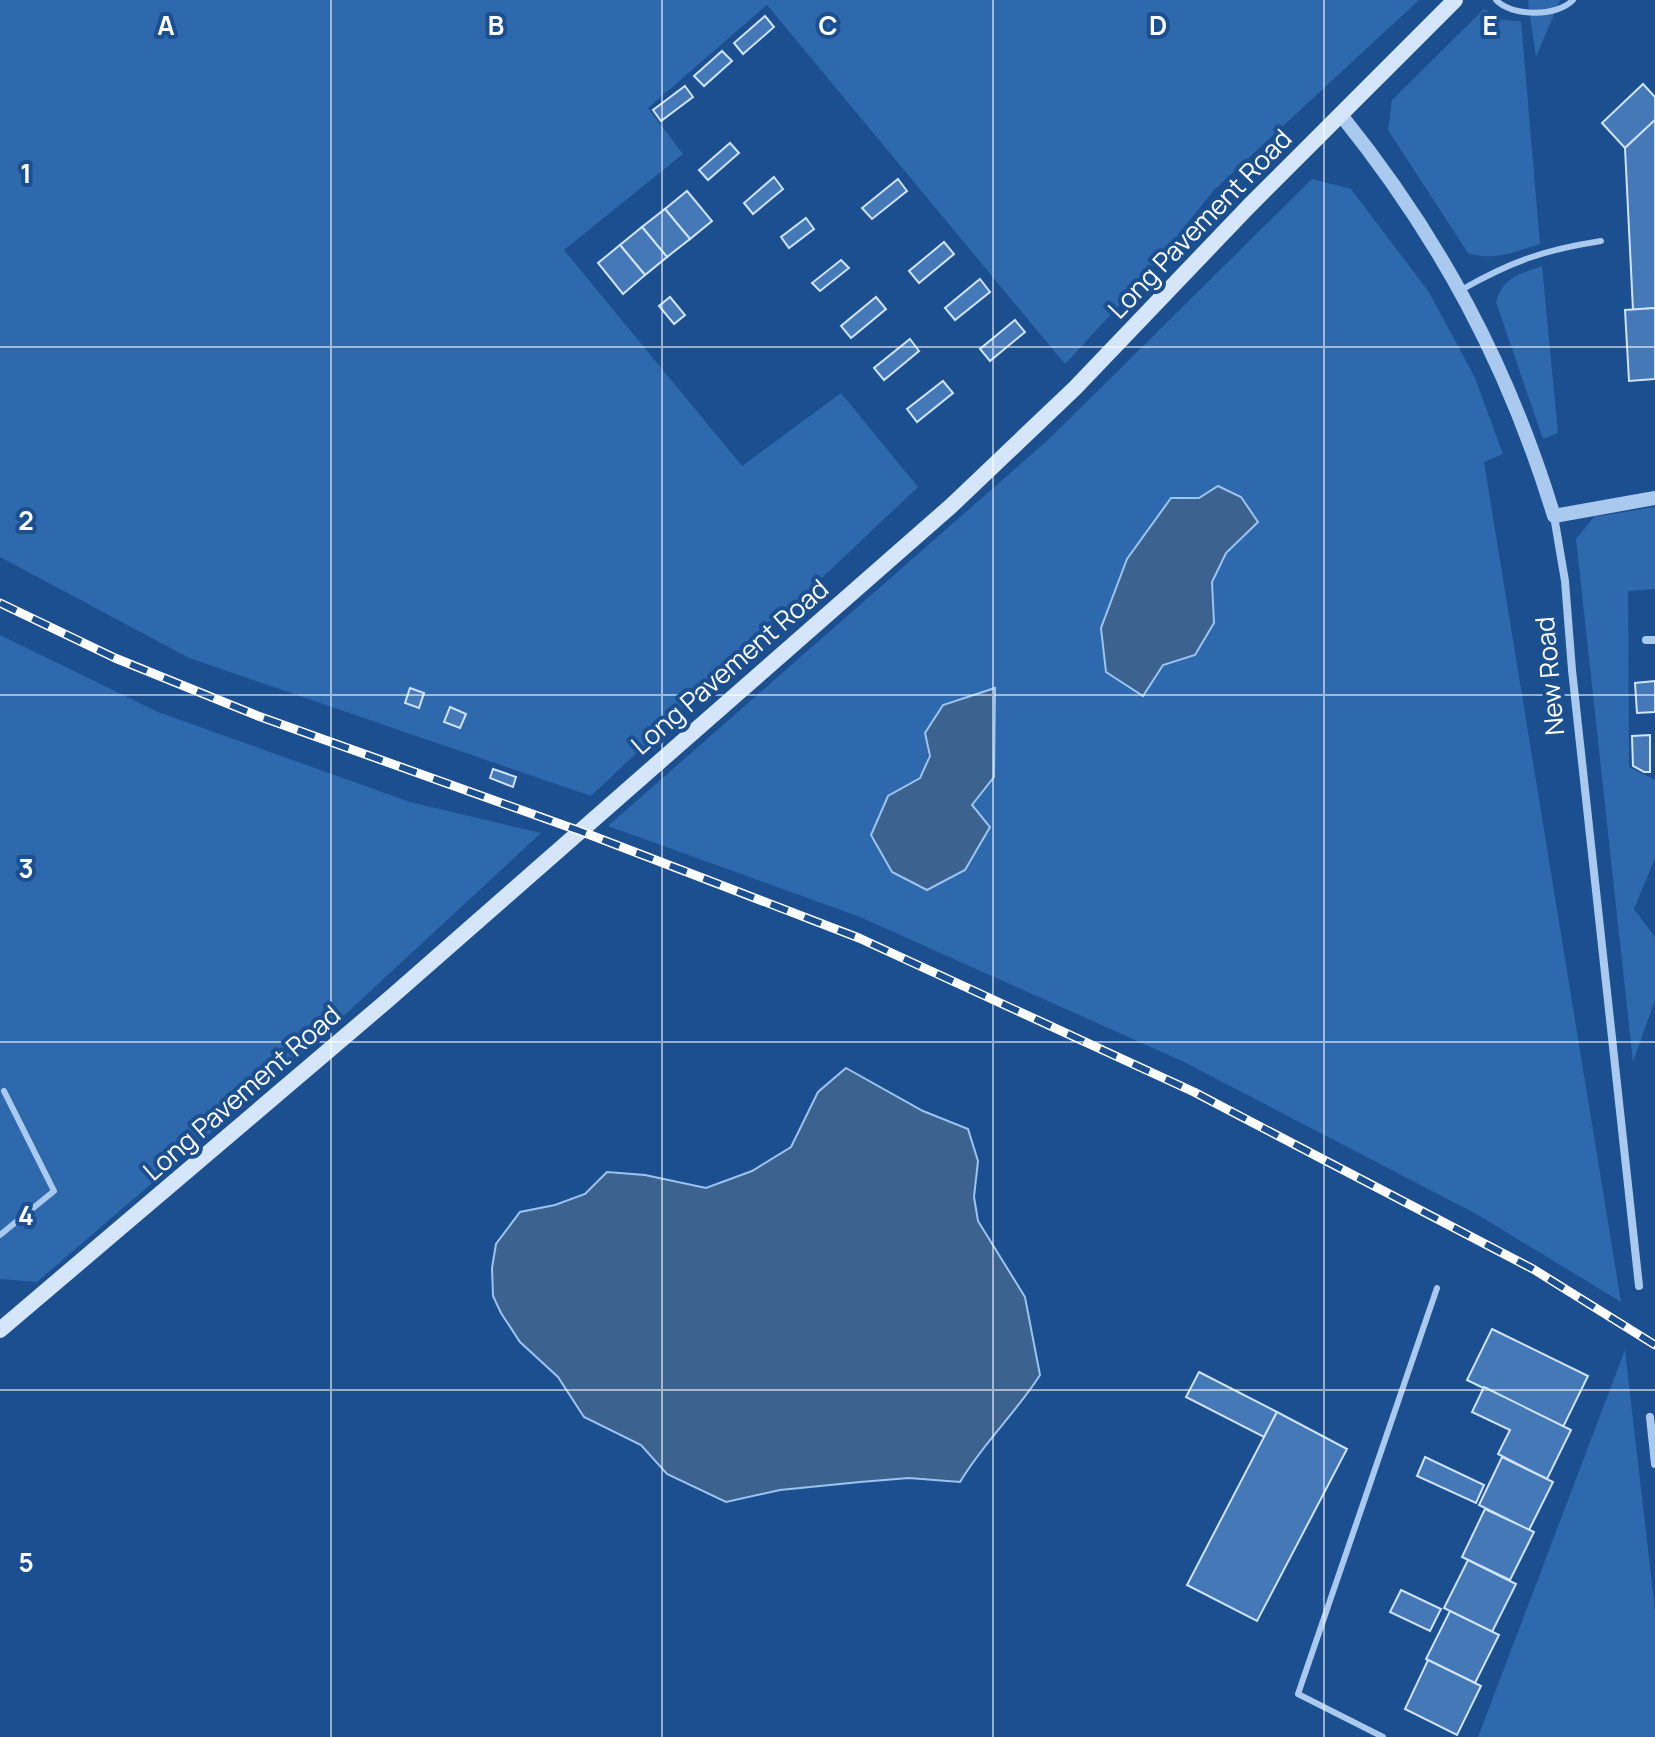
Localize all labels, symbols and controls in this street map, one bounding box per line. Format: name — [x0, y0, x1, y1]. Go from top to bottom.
text: A — [157, 7, 175, 43]
text: B — [488, 7, 504, 43]
text: C — [818, 7, 838, 43]
text: D — [1149, 7, 1167, 43]
text: E — [1482, 7, 1498, 43]
street label: Long Pavement Road — [1099, 121, 1299, 326]
text: 1 — [20, 155, 32, 191]
text: 2 — [18, 502, 34, 538]
street label: Long Pavement Road — [623, 570, 836, 762]
street label: New Road — [1526, 615, 1572, 737]
text: 3 — [18, 850, 34, 886]
street label: Long Pavement Road — [135, 996, 348, 1188]
text: 4 — [18, 1197, 34, 1233]
text: 5 — [18, 1544, 34, 1580]

